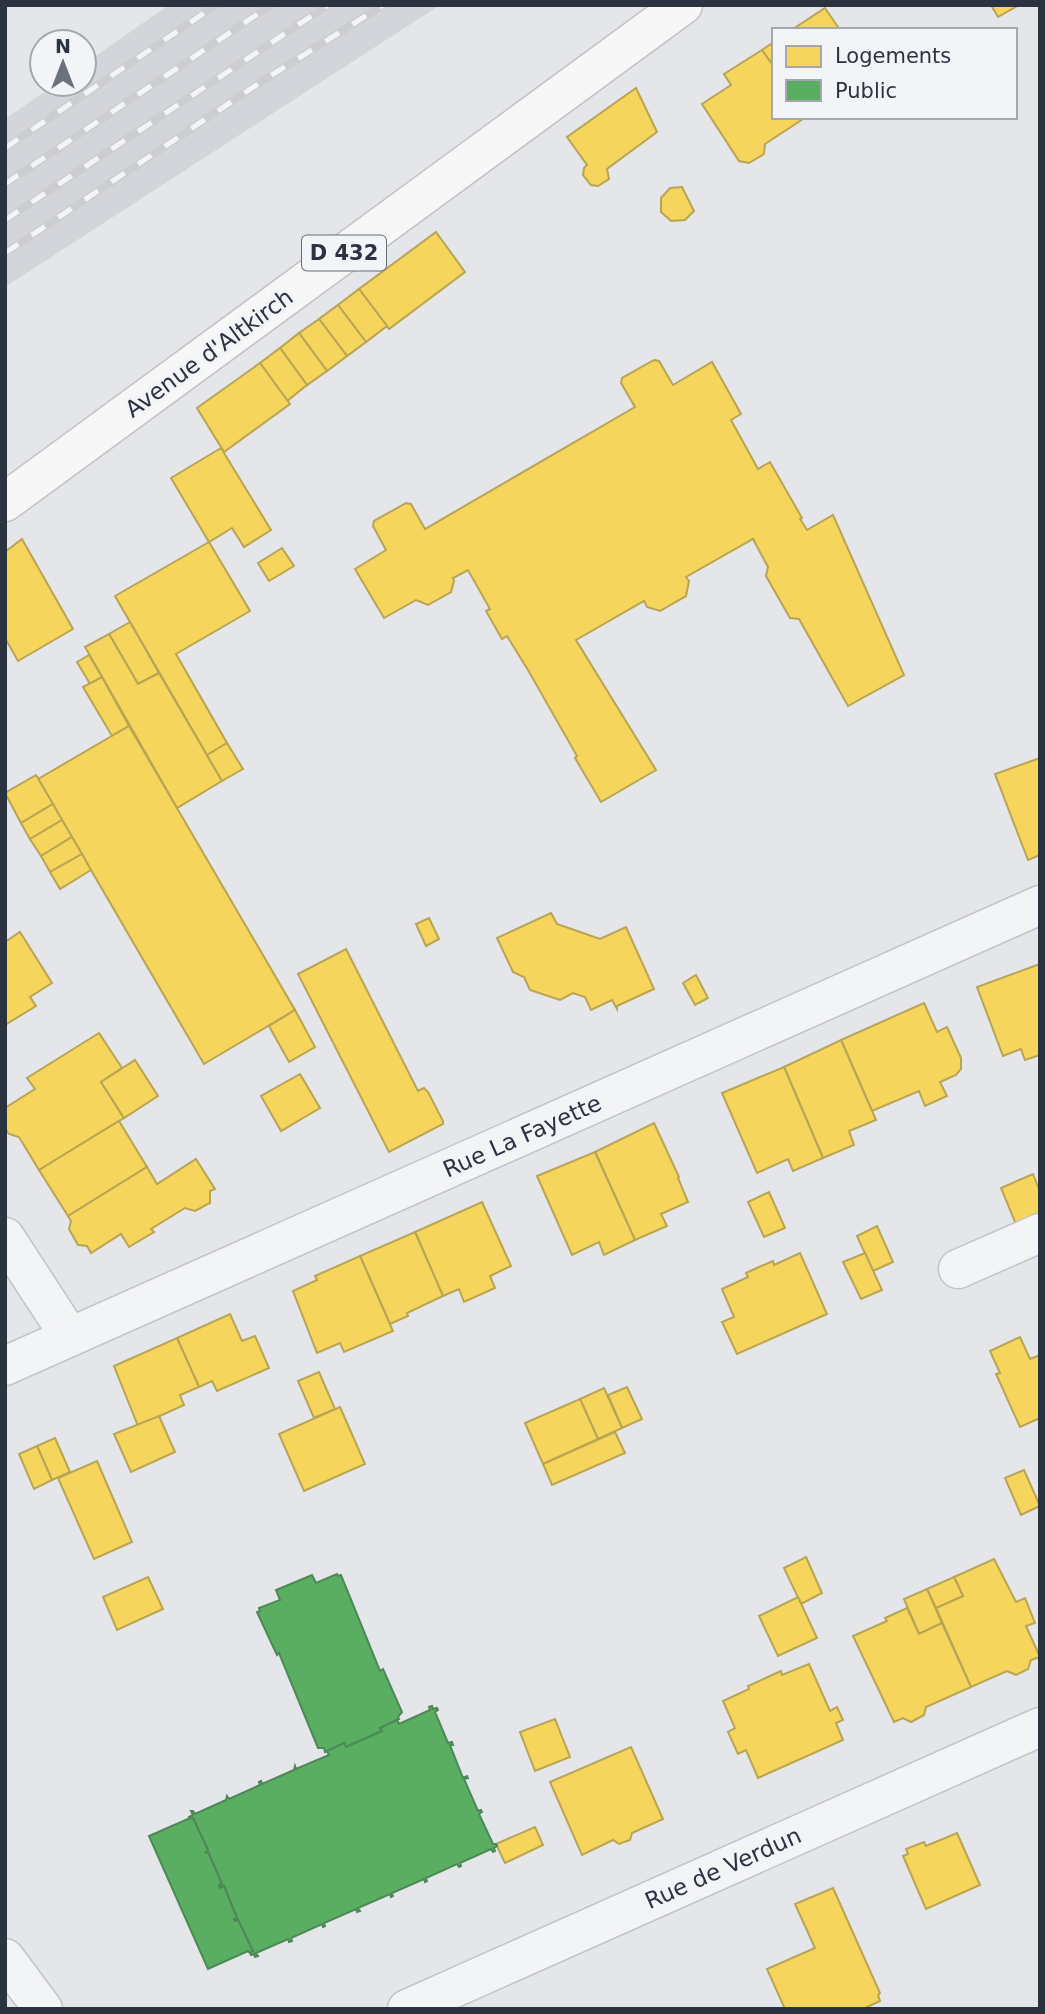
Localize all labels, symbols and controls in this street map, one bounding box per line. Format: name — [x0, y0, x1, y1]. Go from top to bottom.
north arrow — [28, 28, 98, 98]
legend — [772, 28, 1017, 119]
text: N — [55, 35, 71, 57]
text: Logements — [835, 44, 951, 68]
text: Public — [835, 79, 897, 103]
road number: D 432 — [302, 236, 386, 270]
street label: Avenue d'Altkirch — [120, 283, 298, 423]
street label: Rue La Fayette — [439, 1089, 605, 1183]
street label: Rue de Verdun — [641, 1822, 805, 1914]

